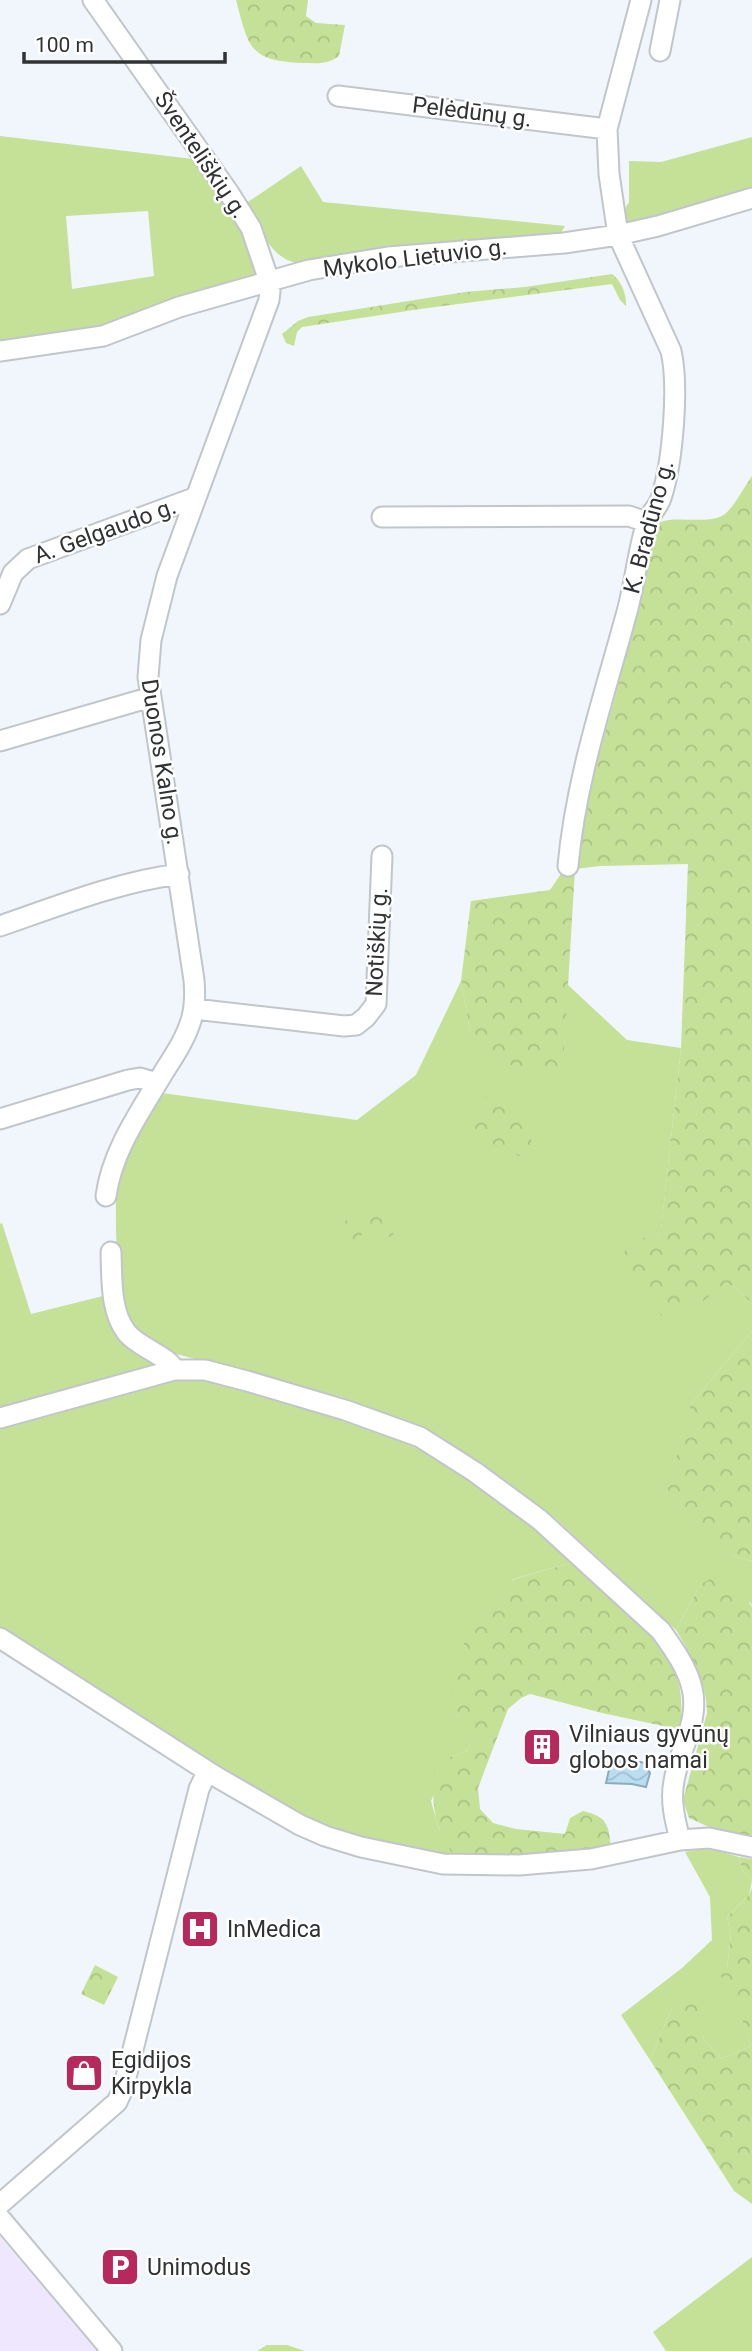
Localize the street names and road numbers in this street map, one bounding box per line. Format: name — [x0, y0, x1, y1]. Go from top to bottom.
street label: Šventeliškių g. — [149, 86, 254, 223]
street label: Pelėdūnų g. — [411, 91, 533, 133]
street label: Mykolo Lietuvio g. — [322, 233, 508, 283]
street label: K. Bradūno g. — [618, 458, 680, 596]
street label: A. Gelgaudo g. — [30, 493, 180, 569]
street label: Duonos Kalno g. — [136, 677, 188, 847]
street label: Notiškių g. — [361, 887, 393, 997]

